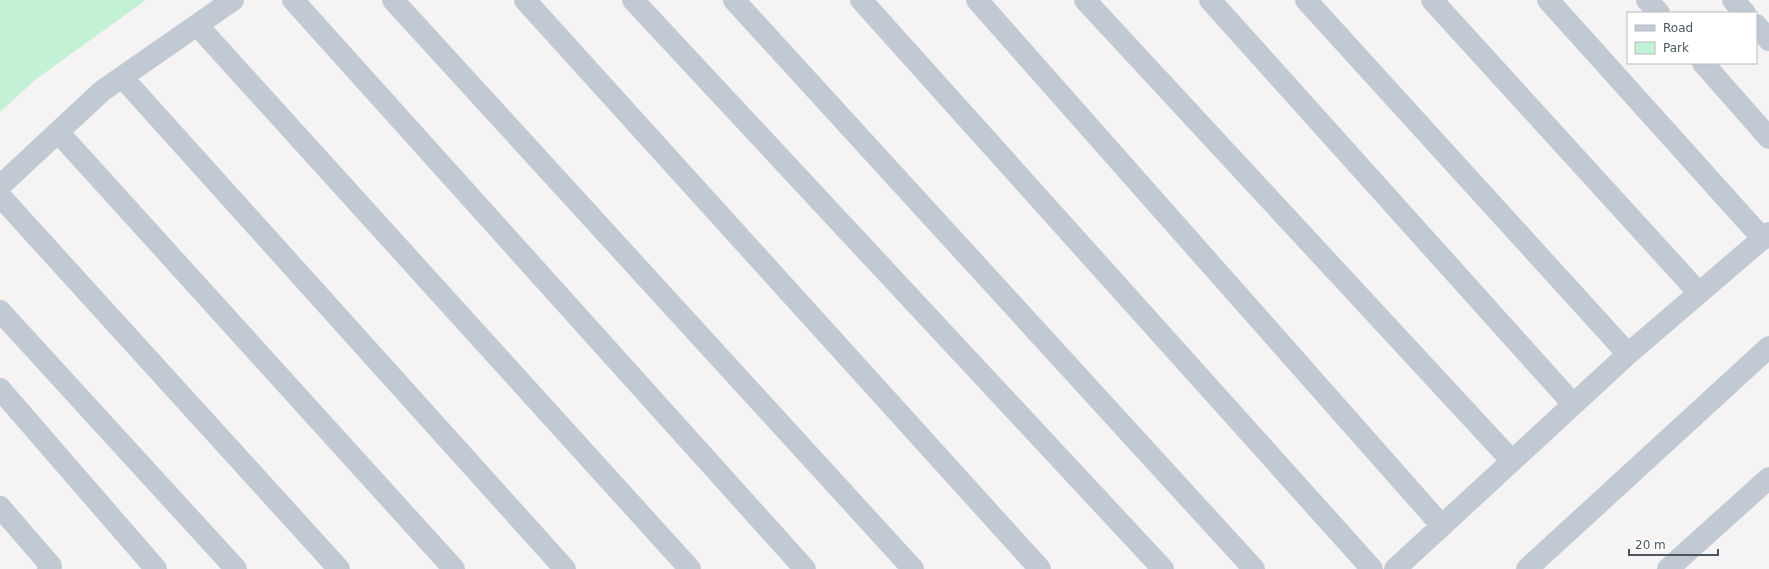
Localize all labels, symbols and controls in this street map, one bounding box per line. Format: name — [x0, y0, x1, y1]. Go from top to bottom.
legend — [1627, 12, 1757, 64]
text: Road — [1663, 21, 1693, 35]
text: Park — [1663, 41, 1689, 55]
scale bar — [1629, 531, 1718, 557]
text: 20 m — [1635, 538, 1666, 552]

